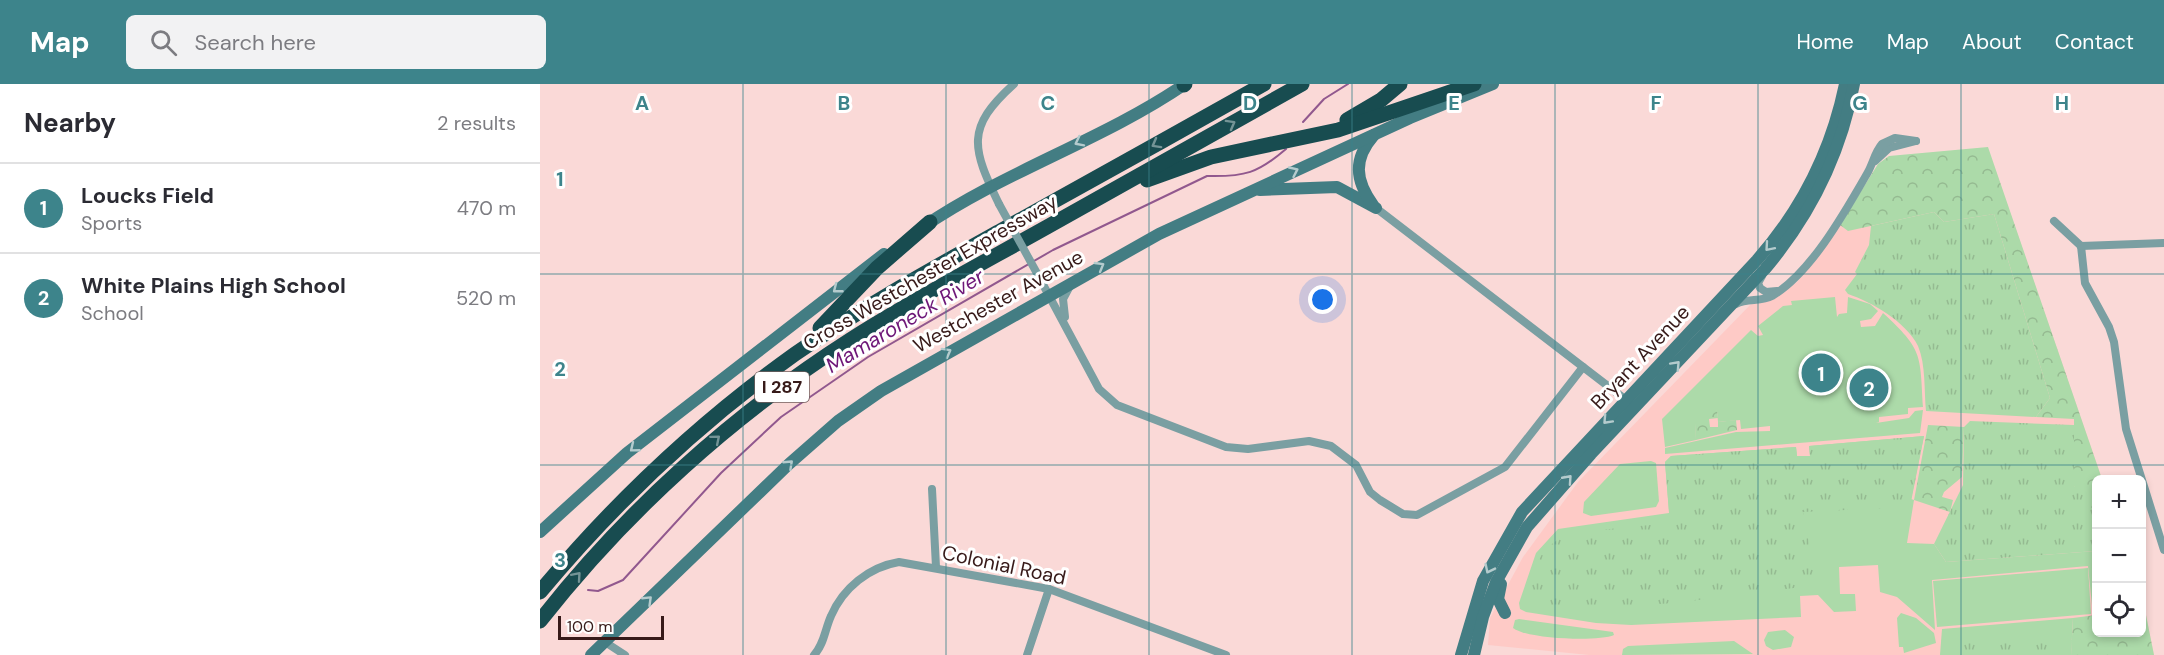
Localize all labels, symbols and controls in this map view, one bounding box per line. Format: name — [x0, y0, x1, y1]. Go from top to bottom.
search box — [126, 15, 546, 69]
text: Map — [30, 24, 90, 61]
icon: search — [147, 26, 180, 59]
text: Search here — [195, 28, 316, 57]
text: Home — [1796, 28, 1854, 56]
text: Map — [1887, 28, 1929, 56]
text: About — [1962, 28, 2022, 56]
text: Contact — [2055, 28, 2134, 56]
text: A — [635, 90, 649, 116]
text: B — [838, 90, 850, 116]
text: C — [1041, 90, 1055, 116]
text: D — [1243, 90, 1257, 116]
text: E — [1448, 90, 1460, 116]
text: F — [1650, 90, 1662, 116]
text: G — [1852, 90, 1868, 116]
text: H — [2055, 90, 2069, 116]
text: Nearby — [24, 106, 116, 140]
text: 2 results — [437, 110, 516, 136]
one-way arrow — [1225, 120, 1235, 131]
one-way arrow — [1074, 135, 1085, 146]
one-way arrow — [1152, 137, 1162, 148]
text: 1 — [556, 166, 564, 192]
one-way arrow — [1288, 166, 1299, 178]
text: Loucks Field — [81, 181, 214, 210]
street label: Cross Westchester Expressway — [798, 188, 1062, 356]
text: 1 — [40, 195, 47, 221]
text: 470 m — [457, 195, 516, 221]
text: Sports — [81, 210, 142, 236]
one-way arrow — [1765, 240, 1776, 251]
street label: Westchester Avenue — [908, 243, 1088, 359]
water label: Mamaroneck River — [821, 262, 991, 379]
one-way arrow — [1094, 262, 1104, 273]
text: White Plains High School — [81, 271, 346, 300]
one-way arrow — [833, 281, 844, 292]
text: 2 — [38, 285, 49, 311]
text: 520 m — [456, 285, 516, 311]
your location — [1308, 285, 1337, 314]
street label: Bryant Avenue — [1585, 299, 1695, 415]
text: School — [81, 300, 144, 326]
one-way arrow — [941, 348, 952, 359]
pin: 1 — [1802, 350, 1840, 396]
text: 2 — [554, 356, 566, 382]
one-way arrow — [1669, 361, 1680, 372]
pin: 2 — [1850, 366, 1888, 410]
road number: I 287 — [755, 372, 809, 402]
one-way arrow — [1603, 413, 1614, 424]
one-way arrow — [709, 436, 720, 447]
one-way arrow — [630, 440, 641, 451]
one-way arrow — [782, 460, 792, 471]
map controls — [2092, 475, 2146, 637]
button: + — [2092, 475, 2146, 529]
one-way arrow — [1561, 476, 1572, 486]
button: − — [2092, 529, 2146, 583]
street label: Colonial Road — [940, 539, 1068, 591]
text: 3 — [554, 547, 566, 573]
one-way arrow — [1485, 563, 1497, 574]
one-way arrow — [570, 572, 581, 583]
button: locate — [2092, 583, 2146, 637]
one-way arrow — [641, 596, 652, 607]
scale bar — [558, 613, 664, 640]
text: 100 m — [567, 616, 612, 637]

